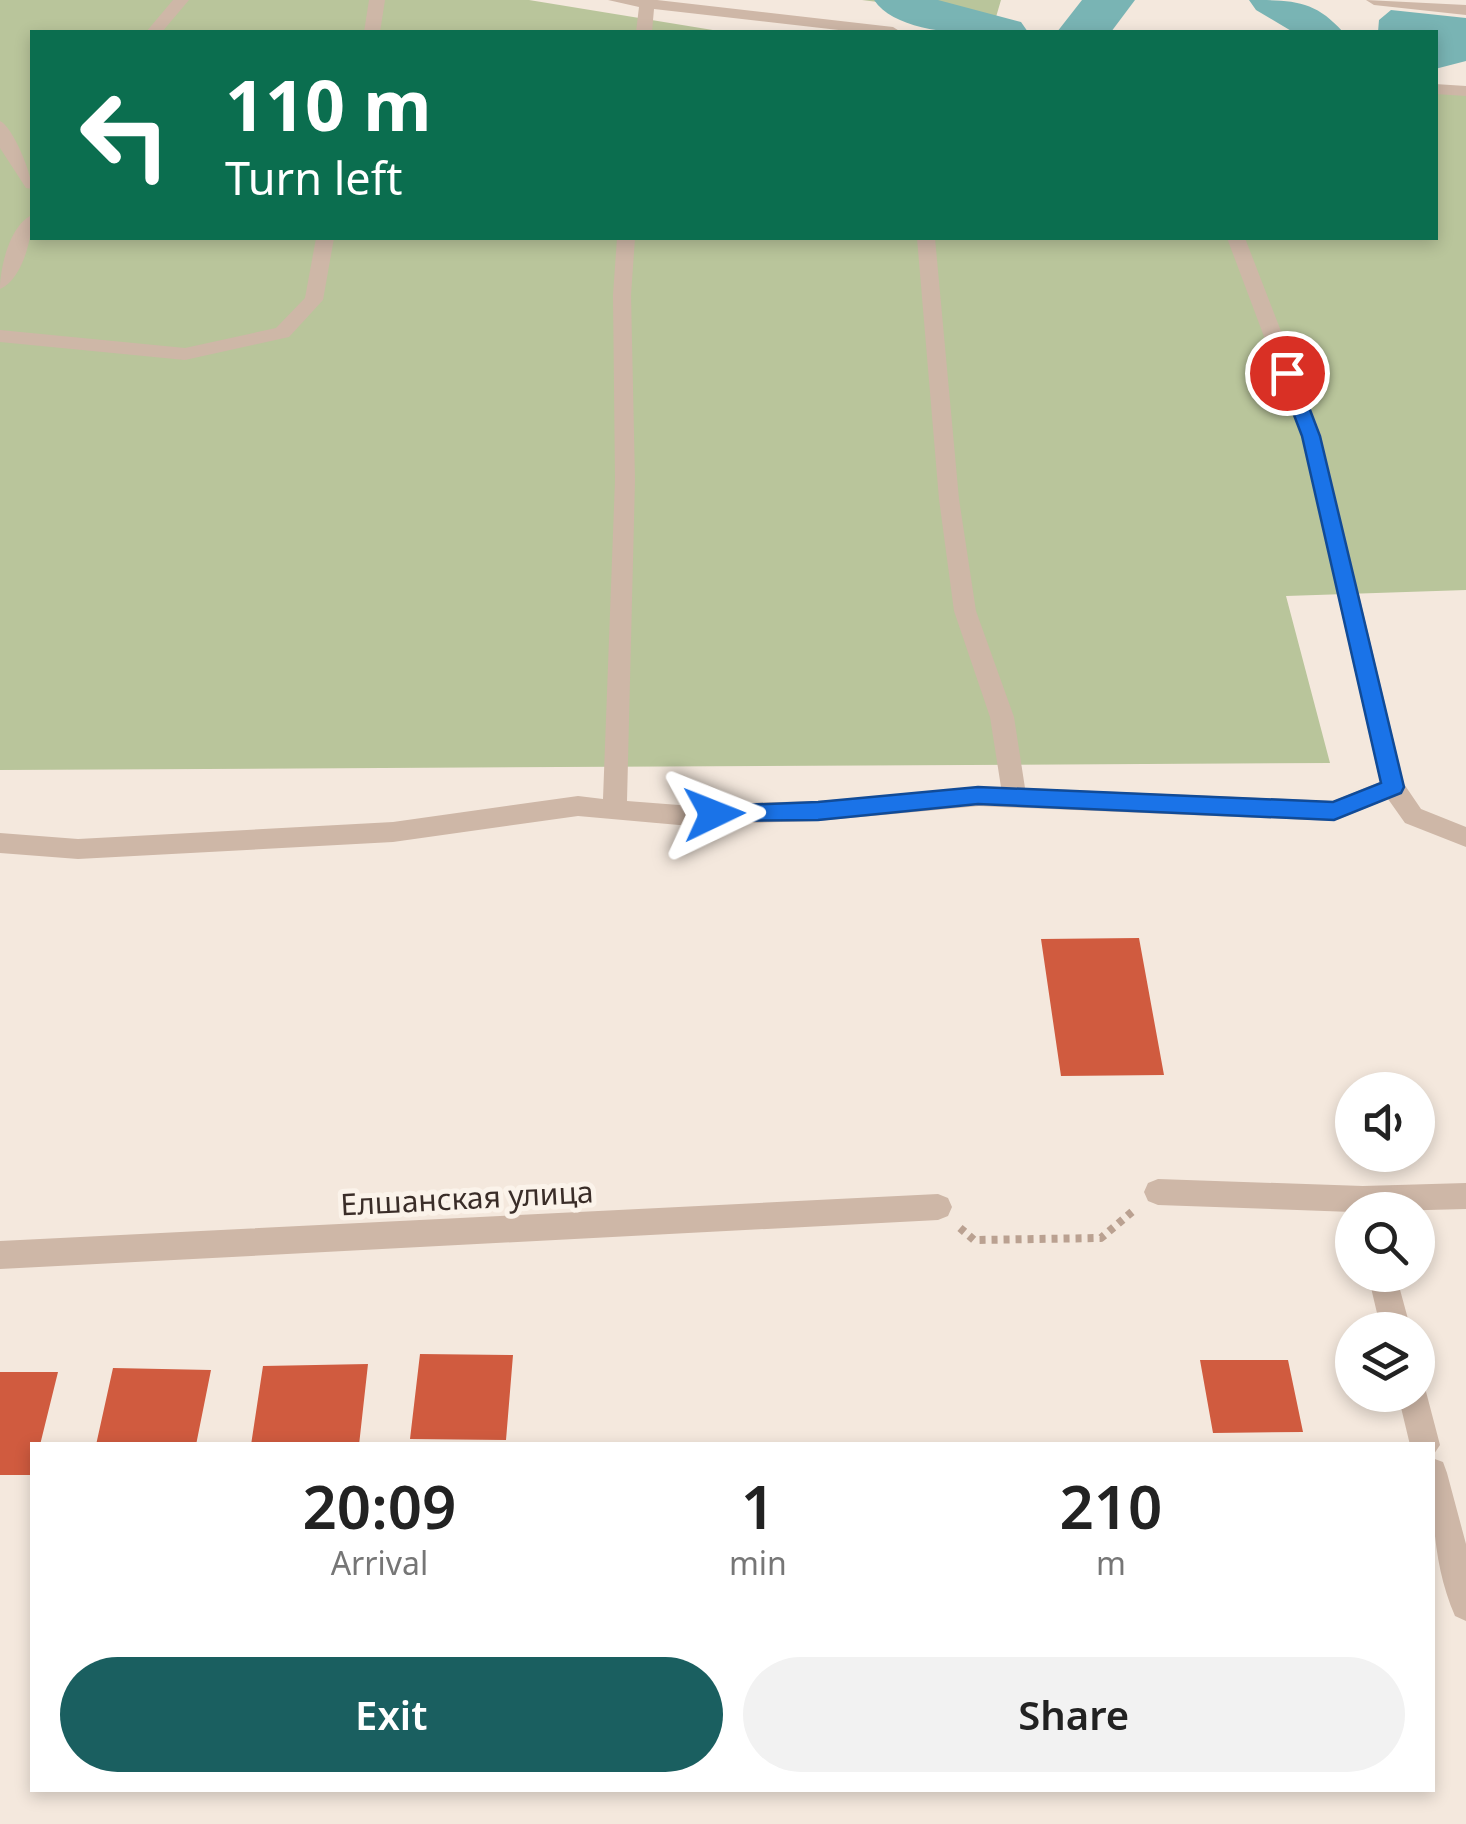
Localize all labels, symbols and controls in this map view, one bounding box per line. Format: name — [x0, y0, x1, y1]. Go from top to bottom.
text: 110 m — [225, 56, 432, 152]
icon: left — [60, 70, 190, 200]
text: Turn left — [225, 147, 402, 208]
pin — [1245, 331, 1330, 416]
icon: arrive — [1260, 346, 1315, 401]
position arrow — [662, 762, 766, 866]
map controls — [1335, 1072, 1435, 1412]
button: sound — [1335, 1072, 1435, 1172]
street label: Елшанская улица — [339, 1170, 594, 1225]
button: search — [1335, 1192, 1435, 1292]
button: layers — [1335, 1312, 1435, 1412]
text: 20:09 — [303, 1465, 456, 1547]
text: 1 — [741, 1465, 775, 1547]
text: 210 — [1059, 1465, 1162, 1547]
text: Arrival — [331, 1541, 428, 1584]
text: min — [729, 1541, 787, 1584]
text: m — [1096, 1541, 1126, 1584]
button: Exit — [60, 1657, 723, 1772]
button: Share — [743, 1657, 1405, 1772]

